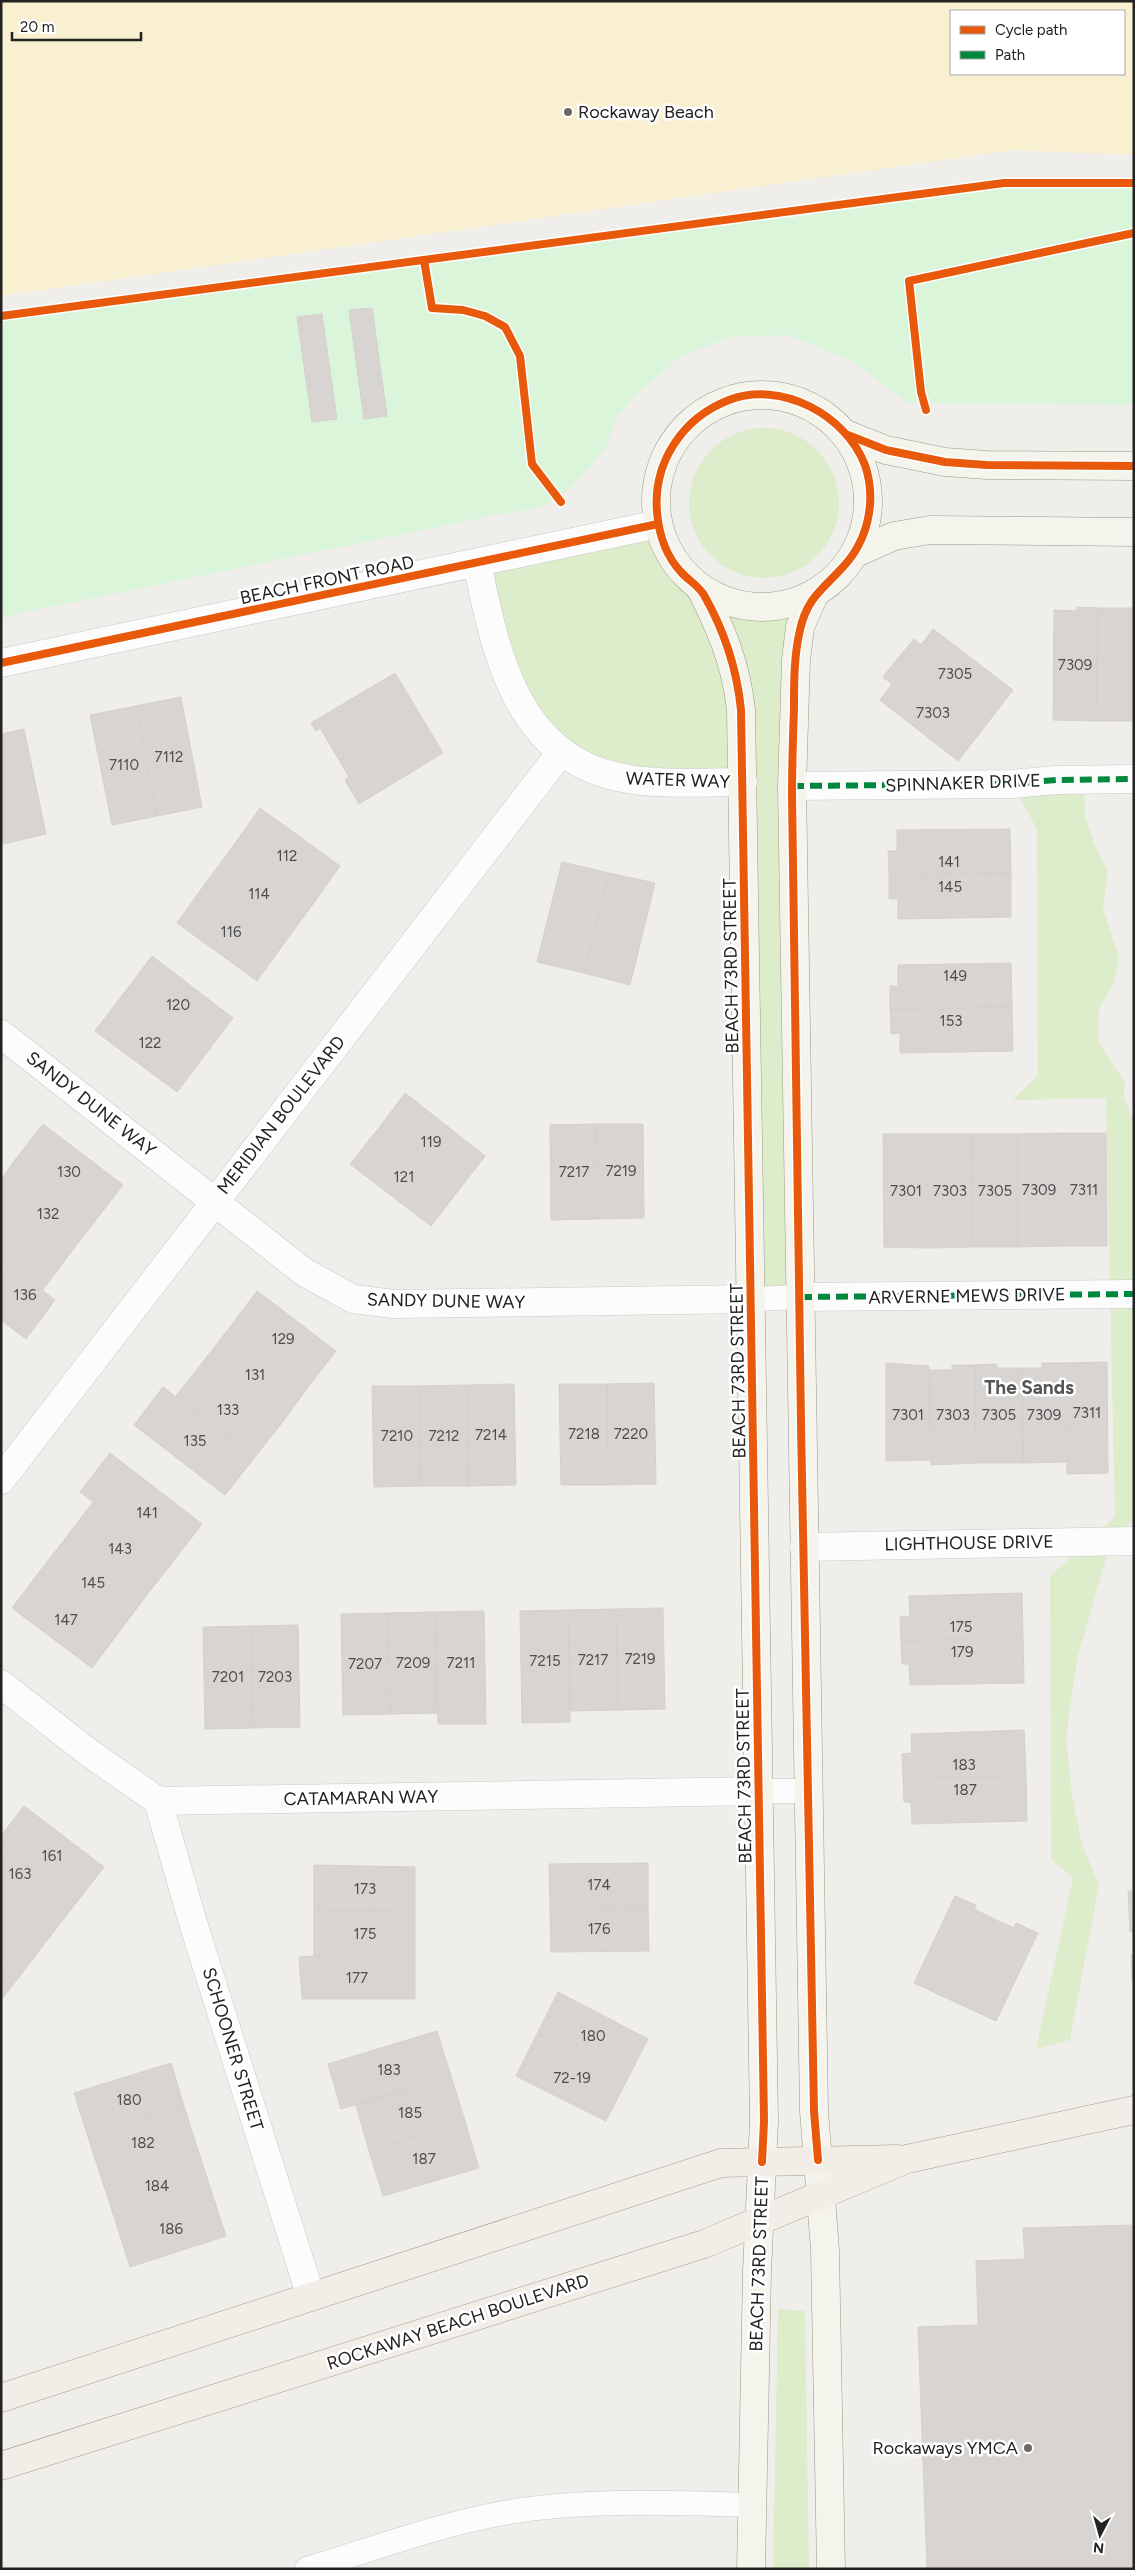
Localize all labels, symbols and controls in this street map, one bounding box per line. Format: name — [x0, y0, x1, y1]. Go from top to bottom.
scale bar — [12, 10, 141, 42]
legend — [950, 10, 1125, 75]
text: 20 m — [20, 18, 54, 36]
text: Cycle path — [995, 21, 1067, 39]
text: Path — [995, 46, 1025, 64]
place label: Rockaway Beach — [578, 101, 714, 123]
marker: Rockaway Beach — [562, 106, 574, 118]
street label: BEACH FRONT ROAD — [238, 551, 416, 609]
house number: 7309 — [1058, 656, 1092, 674]
house number: 7305 — [938, 665, 972, 683]
house number: 7303 — [916, 704, 950, 722]
house number: 7112 — [155, 748, 183, 766]
house number: 7110 — [109, 756, 139, 774]
street label: WATER WAY — [625, 767, 731, 793]
street label: SPINNAKER DRIVE — [885, 769, 1041, 797]
house number: 112 — [277, 847, 297, 865]
house number: 141 — [938, 853, 960, 871]
street label: BEACH 73RD STREET — [718, 878, 744, 1054]
house number: 145 — [938, 878, 962, 896]
house number: 114 — [248, 885, 270, 903]
house number: 116 — [221, 923, 242, 941]
house number: 149 — [943, 967, 967, 985]
house number: 120 — [166, 996, 190, 1014]
house number: 153 — [940, 1012, 962, 1030]
street label: MERIDIAN BOULEVARD — [212, 1031, 350, 1199]
house number: 122 — [139, 1034, 161, 1052]
street label: SANDY DUNE WAY — [22, 1047, 160, 1162]
house number: 119 — [421, 1133, 441, 1151]
house number: 7219 — [605, 1162, 637, 1180]
house number: 130 — [57, 1163, 81, 1181]
house number: 7217 — [559, 1163, 589, 1181]
house number: 121 — [394, 1168, 414, 1186]
house number: 7309 — [1022, 1181, 1056, 1199]
house number: 7311 — [1070, 1181, 1098, 1199]
house number: 7301 — [890, 1182, 922, 1200]
house number: 7303 — [933, 1182, 967, 1200]
house number: 7305 — [978, 1182, 1012, 1200]
house number: 132 — [37, 1205, 59, 1223]
street label: BEACH 73RD STREET — [725, 1283, 751, 1459]
street label: ARVERNE MEWS DRIVE — [868, 1283, 1066, 1309]
house number: 136 — [14, 1286, 37, 1304]
street label: SANDY DUNE WAY — [367, 1289, 526, 1313]
house number: 129 — [271, 1330, 295, 1348]
house number: 131 — [245, 1366, 265, 1384]
district label: The Sands — [984, 1376, 1074, 1399]
house number: 133 — [217, 1401, 239, 1419]
house number: 7311 — [1073, 1404, 1101, 1422]
house number: 7301 — [892, 1406, 924, 1424]
house number: 7303 — [936, 1406, 970, 1424]
house number: 7305 — [982, 1406, 1016, 1424]
house number: 7309 — [1027, 1406, 1061, 1424]
house number: 7218 — [568, 1425, 600, 1443]
house number: 7220 — [614, 1425, 648, 1443]
house number: 7214 — [475, 1426, 507, 1444]
house number: 7210 — [381, 1427, 413, 1445]
house number: 7212 — [428, 1427, 460, 1445]
house number: 135 — [184, 1432, 206, 1450]
house number: 141 — [136, 1504, 158, 1522]
street label: LIGHTHOUSE DRIVE — [884, 1531, 1054, 1555]
house number: 143 — [108, 1540, 132, 1558]
house number: 145 — [81, 1574, 105, 1592]
house number: 147 — [54, 1611, 78, 1629]
house number: 175 — [950, 1618, 972, 1636]
house number: 179 — [951, 1643, 973, 1661]
house number: 7219 — [624, 1650, 656, 1668]
house number: 7217 — [578, 1651, 608, 1669]
house number: 7215 — [529, 1652, 561, 1670]
house number: 7209 — [396, 1654, 430, 1672]
house number: 7211 — [447, 1654, 475, 1672]
house number: 7207 — [348, 1655, 382, 1673]
house number: 7201 — [212, 1668, 244, 1686]
house number: 7203 — [258, 1668, 292, 1686]
street label: BEACH 73RD STREET — [731, 1688, 757, 1864]
house number: 183 — [952, 1756, 976, 1774]
house number: 187 — [953, 1781, 977, 1799]
street label: CATAMARAN WAY — [283, 1786, 439, 1810]
house number: 161 — [42, 1847, 62, 1865]
house number: 163 — [9, 1865, 31, 1883]
house number: 174 — [587, 1876, 611, 1894]
house number: 173 — [354, 1880, 376, 1898]
house number: 176 — [588, 1920, 611, 1938]
house number: 175 — [354, 1925, 376, 1943]
street label: SCHOONER STREET — [198, 1965, 268, 2133]
house number: 177 — [346, 1969, 368, 1987]
house number: 180 — [580, 2027, 606, 2045]
house number: 183 — [377, 2061, 401, 2079]
house number: 72-19 — [553, 2069, 591, 2087]
house number: 180 — [116, 2091, 142, 2109]
house number: 185 — [398, 2104, 422, 2122]
house number: 182 — [131, 2134, 155, 2152]
house number: 187 — [412, 2150, 436, 2168]
street label: BEACH 73RD STREET — [745, 2176, 773, 2352]
house number: 184 — [145, 2177, 169, 2195]
house number: 186 — [159, 2220, 183, 2238]
street label: ROCKAWAY BEACH BOULEVARD — [324, 2269, 592, 2375]
place label: Rockaways YMCA — [872, 2437, 1018, 2459]
marker: Rockaways YMCA — [1022, 2442, 1034, 2454]
north arrow — [1075, 2510, 1125, 2560]
text: N — [1092, 2538, 1105, 2556]

